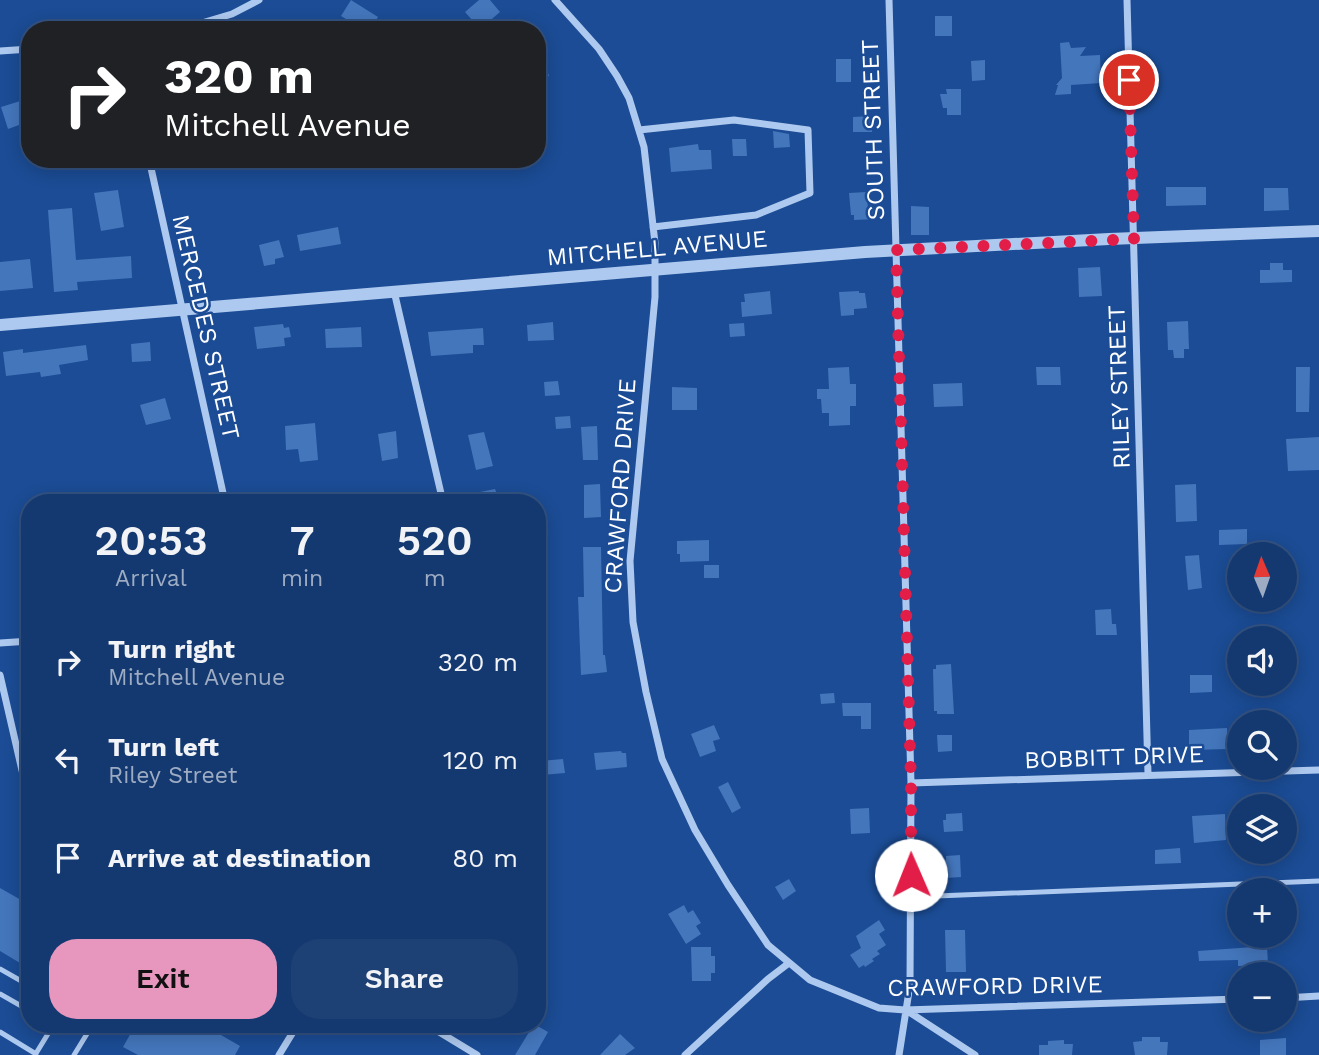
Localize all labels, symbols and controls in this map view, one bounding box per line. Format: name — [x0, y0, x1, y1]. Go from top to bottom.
street label: SOUTH STREET — [856, 39, 890, 221]
text: 320 m — [164, 47, 314, 105]
icon: right — [49, 49, 140, 140]
pin — [1099, 50, 1159, 110]
icon: arrive — [1110, 61, 1148, 99]
text: Mitchell Avenue — [164, 106, 411, 144]
street label: MERCEDES STREET — [167, 212, 245, 442]
street label: MITCHELL AVENUE — [545, 224, 769, 272]
street label: RILEY STREET — [1102, 305, 1136, 469]
street label: CRAWFORD DRIVE — [599, 378, 641, 594]
text: 20:53 — [94, 516, 208, 565]
text: 7 — [290, 516, 315, 565]
text: 520 — [397, 516, 473, 565]
north arrow — [1227, 542, 1297, 612]
map controls — [1227, 542, 1297, 1032]
text: Arrival — [115, 565, 187, 592]
text: min — [281, 565, 323, 592]
text: m — [424, 565, 446, 592]
button: sound — [1227, 626, 1297, 696]
text: Turn right — [108, 634, 235, 664]
icon: right — [49, 643, 87, 681]
text: 320 m — [438, 647, 518, 677]
text: Mitchell Avenue — [108, 664, 285, 691]
button: search — [1227, 710, 1297, 780]
text: Turn left — [108, 732, 219, 762]
street label: BOBBITT DRIVE — [1024, 740, 1204, 774]
icon: left — [49, 741, 87, 779]
text: 120 m — [443, 745, 518, 775]
text: Riley Street — [108, 762, 237, 789]
button: layers — [1227, 794, 1297, 864]
position arrow — [874, 838, 948, 912]
icon: arrive — [49, 839, 87, 877]
text: Arrive at destination — [108, 843, 371, 873]
text: 80 m — [452, 843, 518, 873]
button: + — [1227, 878, 1297, 948]
button: Exit — [49, 939, 277, 1019]
button: Share — [291, 939, 518, 1019]
button: − — [1227, 962, 1297, 1032]
street label: CRAWFORD DRIVE — [887, 970, 1103, 1002]

